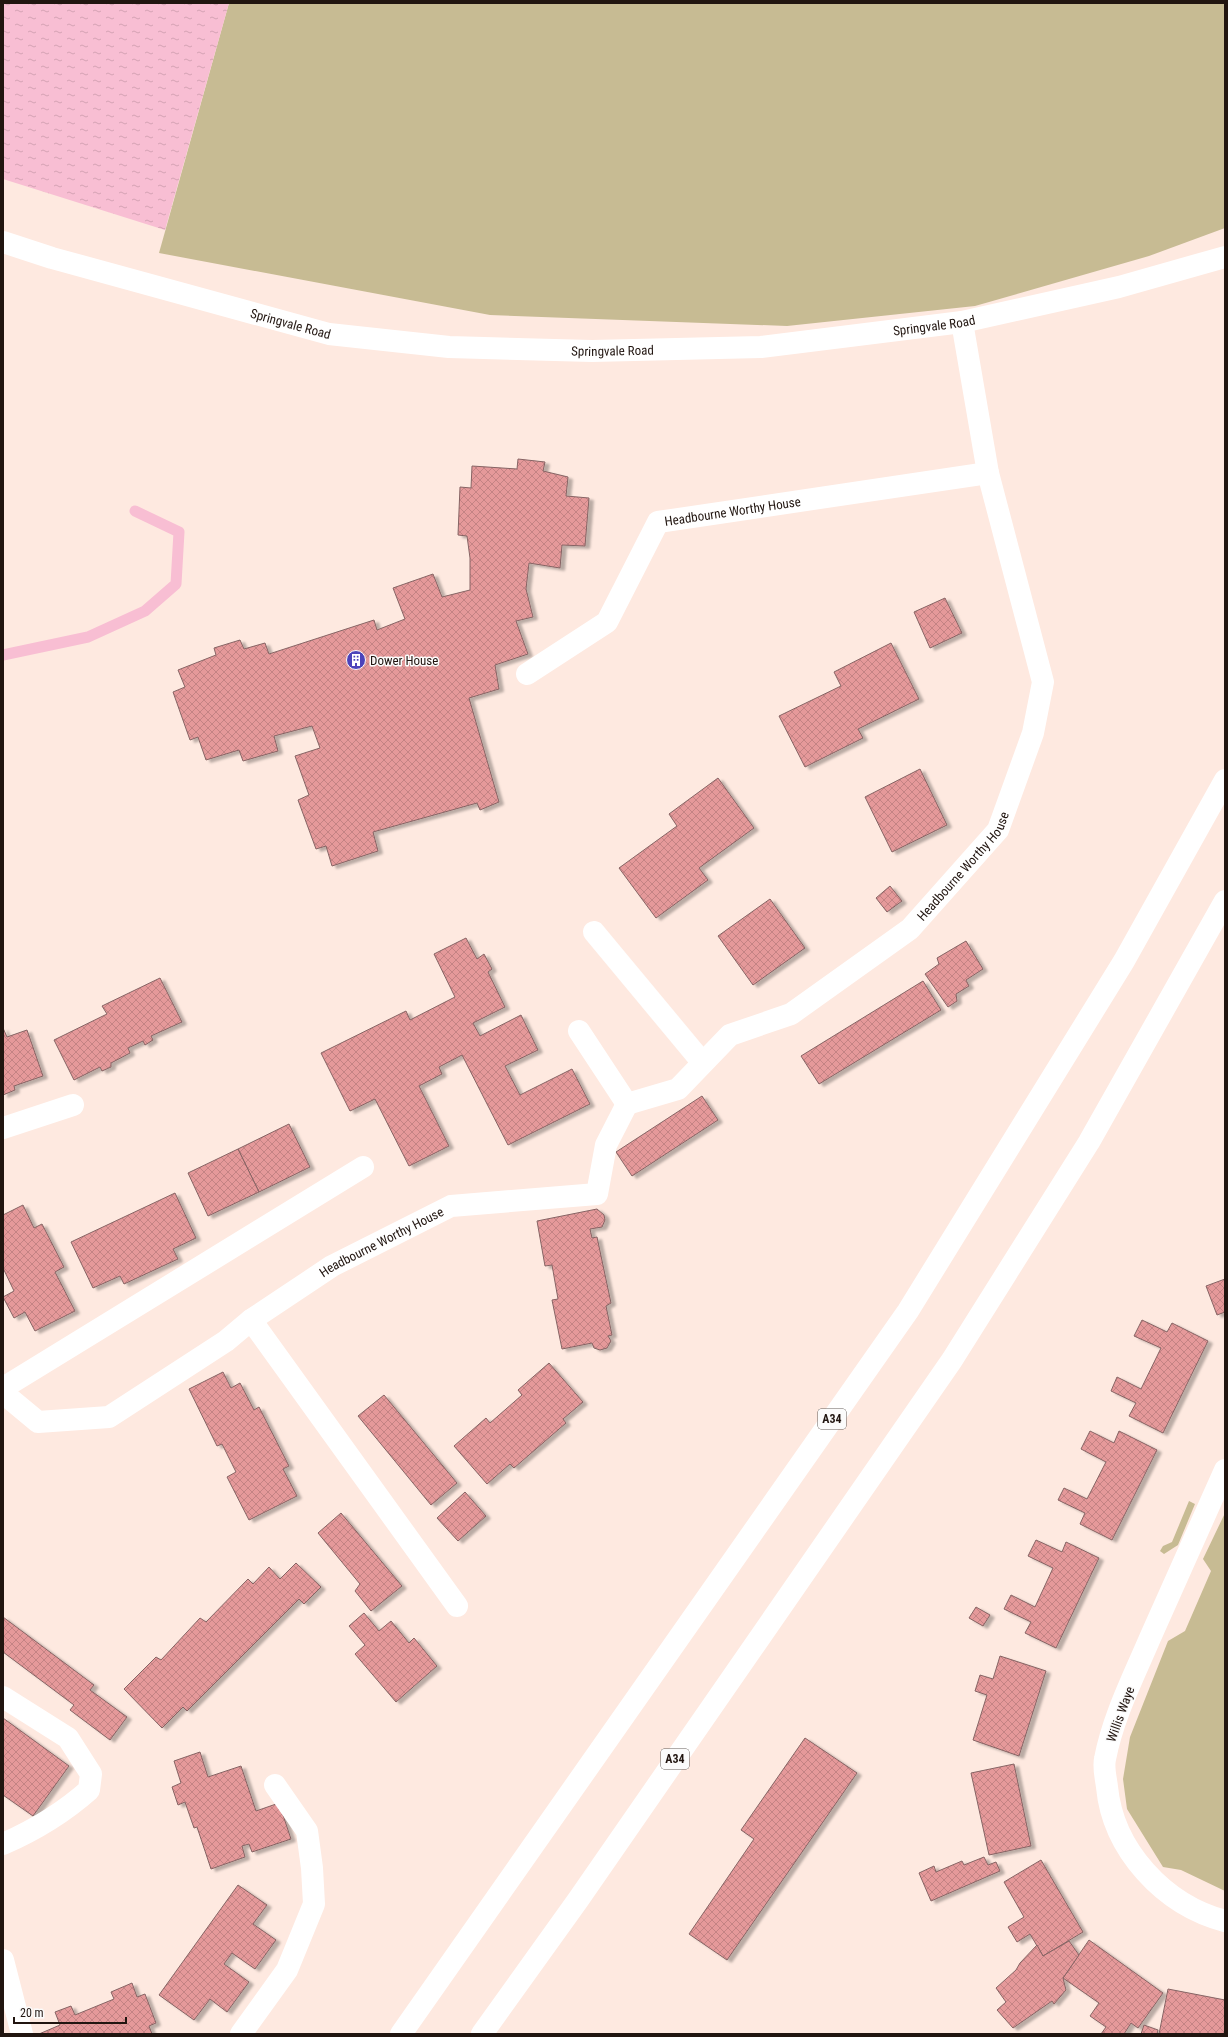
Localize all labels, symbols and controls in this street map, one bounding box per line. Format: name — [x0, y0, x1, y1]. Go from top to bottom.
street label: Springvale Road — [249, 306, 332, 342]
street label: Springvale Road — [892, 312, 977, 339]
street label: Springvale Road — [571, 343, 654, 359]
street label: Headbourne Worthy House — [664, 494, 802, 529]
building icon: Dower House — [345, 649, 367, 671]
place label: Dower House — [370, 653, 438, 668]
street label: Headbourne Worthy House — [914, 810, 1012, 924]
street label: Headbourne Worthy House — [317, 1204, 446, 1280]
road number: A34 — [818, 1409, 846, 1429]
street label: Willis Waye — [1104, 1684, 1137, 1744]
road number: A34 — [661, 1749, 689, 1769]
scale bar — [14, 1999, 126, 2025]
text: 20 m — [20, 2006, 44, 2020]

